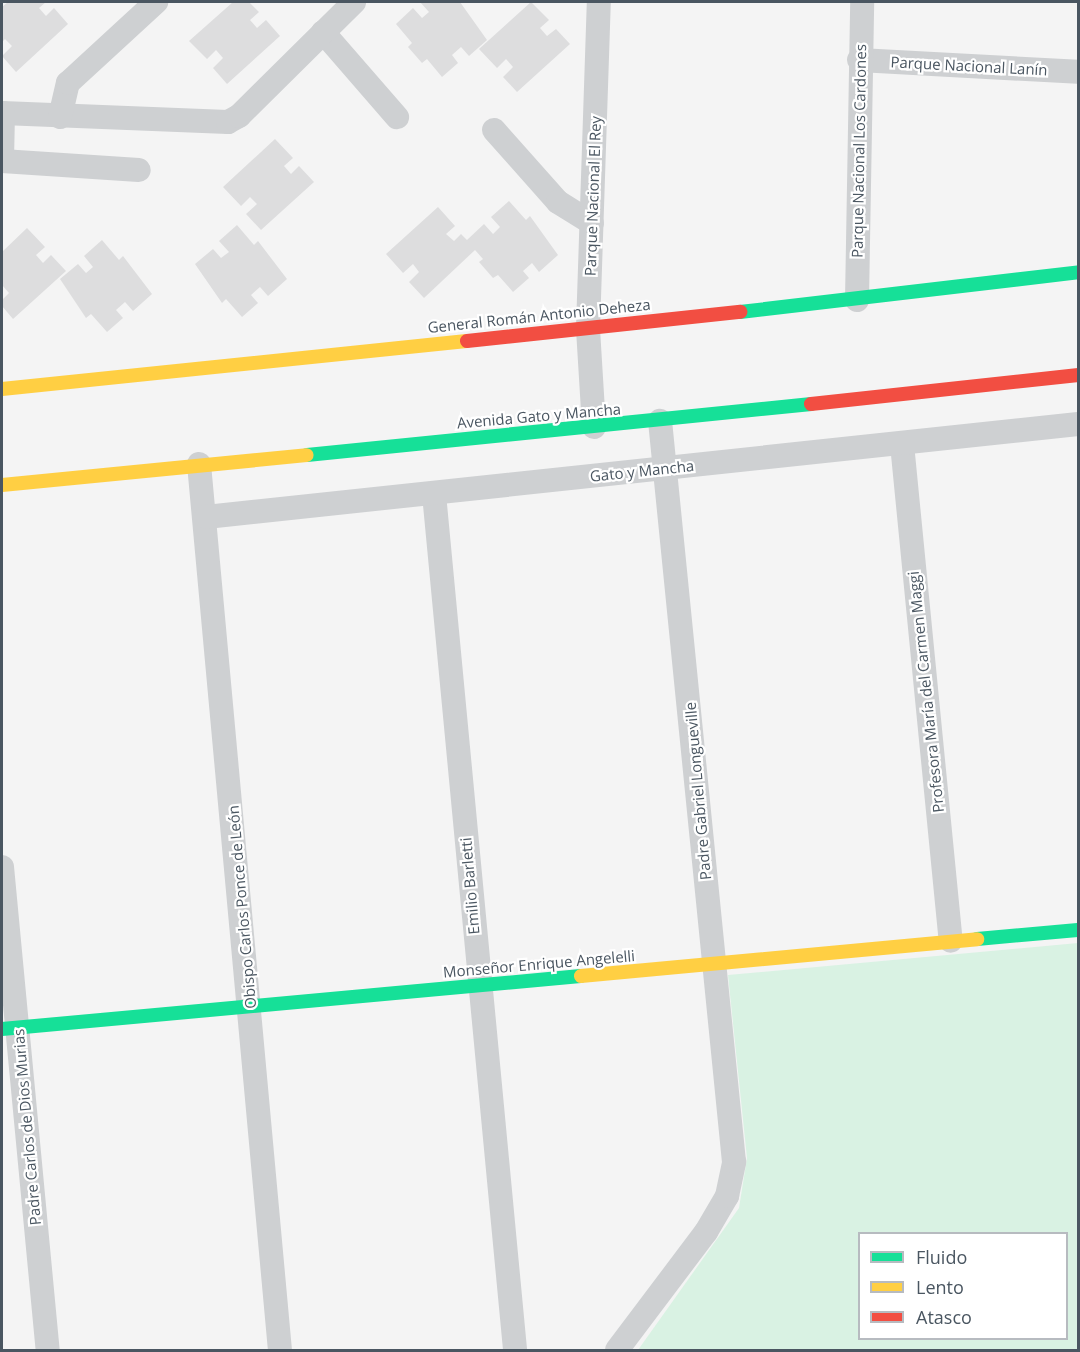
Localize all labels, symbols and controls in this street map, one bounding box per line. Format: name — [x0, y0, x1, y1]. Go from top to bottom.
street label: Parque Nacional Los Cardones — [848, 44, 870, 258]
street label: Parque Nacional Lanín — [890, 53, 1048, 79]
street label: Parque Nacional El Rey — [581, 116, 605, 276]
street label: General Román Antonio Deheza — [427, 295, 651, 337]
street label: Avenida Gato y Mancha — [456, 400, 622, 432]
street label: Gato y Mancha — [589, 457, 695, 485]
street label: Profesora María del Carmen Maggi — [904, 570, 948, 814]
street label: Padre Gabriel Longueville — [681, 701, 715, 881]
street label: Obispo Carlos Ponce de León — [224, 804, 260, 1010]
street label: Emilio Barletti — [457, 837, 483, 935]
street label: Monseñor Enrique Angelelli — [442, 947, 636, 981]
street label: Padre Carlos de Dios Murias — [9, 1028, 45, 1226]
legend — [858, 1232, 1068, 1340]
text: Fluido — [916, 1245, 967, 1269]
text: Lento — [916, 1275, 964, 1299]
text: Atasco — [916, 1305, 972, 1329]

